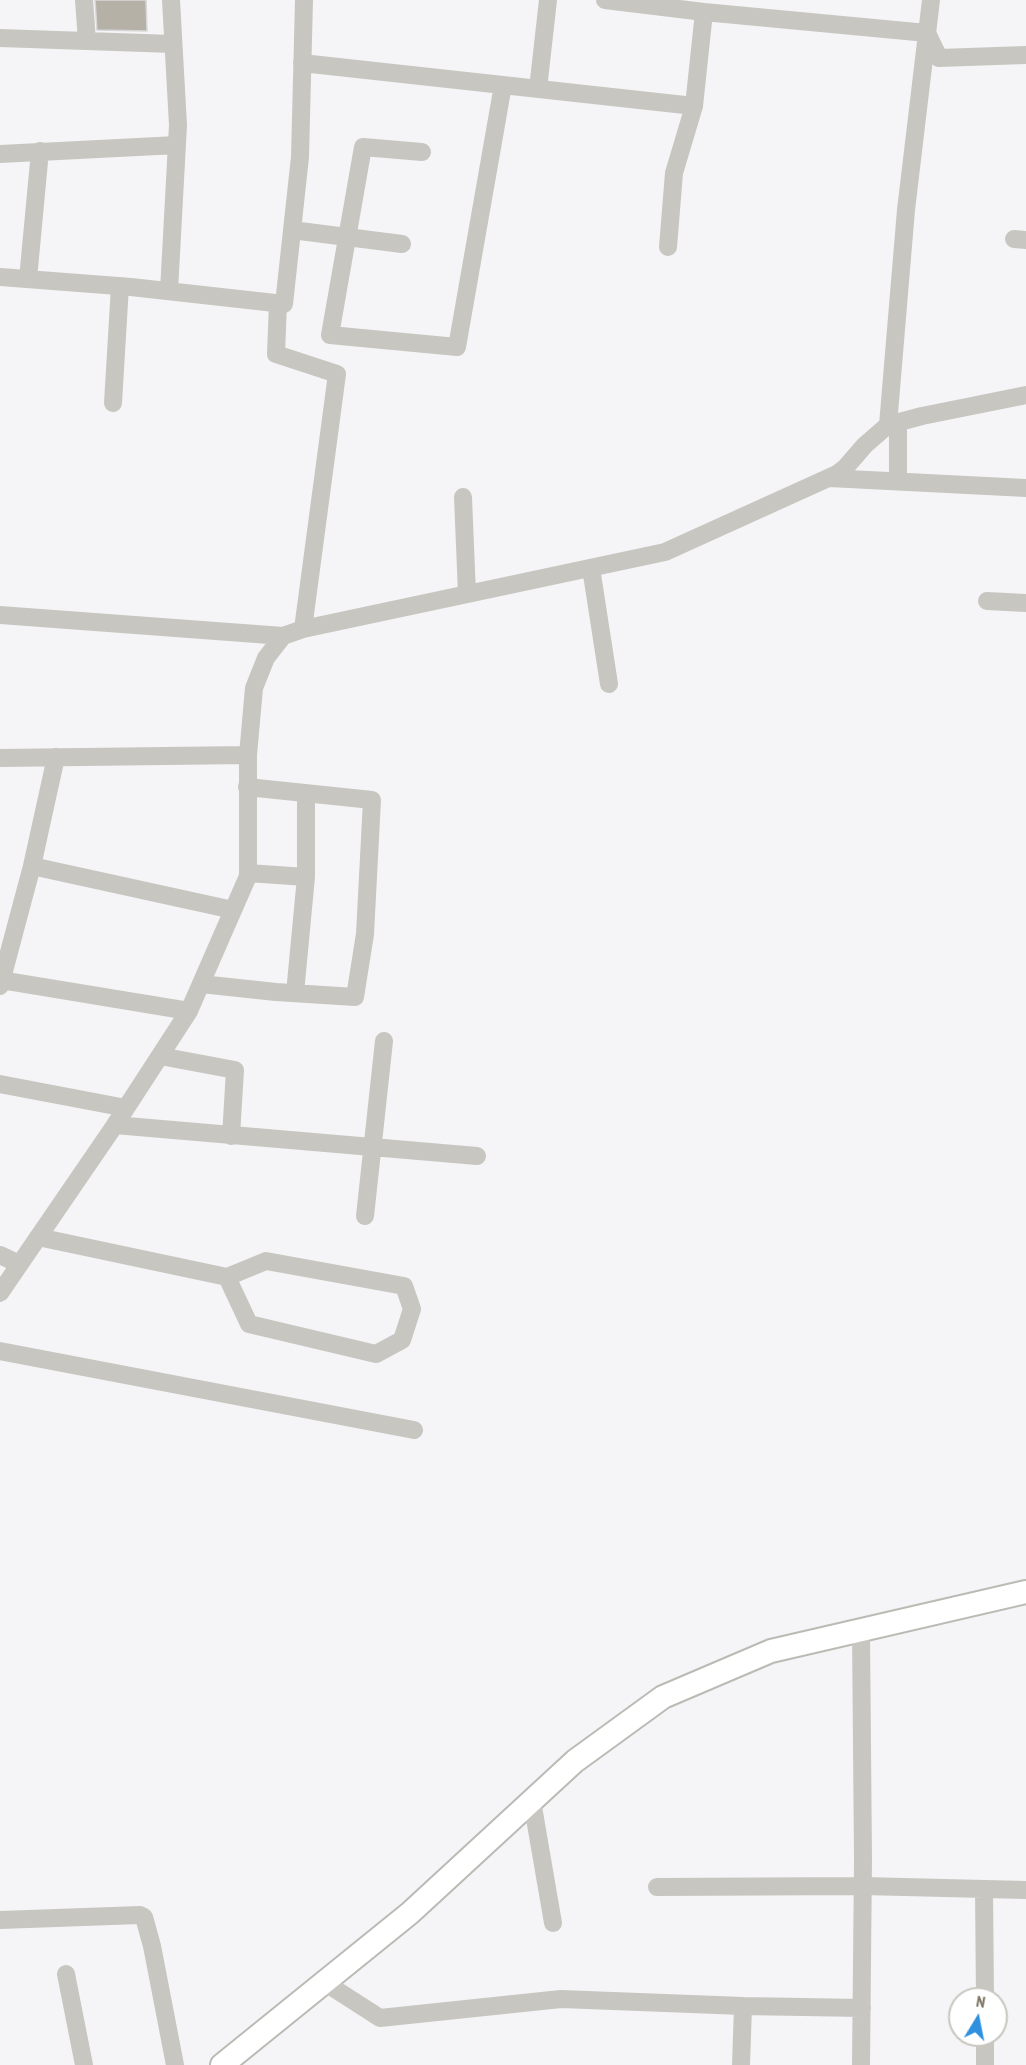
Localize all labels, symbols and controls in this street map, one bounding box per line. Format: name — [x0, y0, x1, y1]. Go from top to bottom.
north arrow — [948, 1987, 1008, 2047]
text: N — [975, 1991, 987, 2012]

